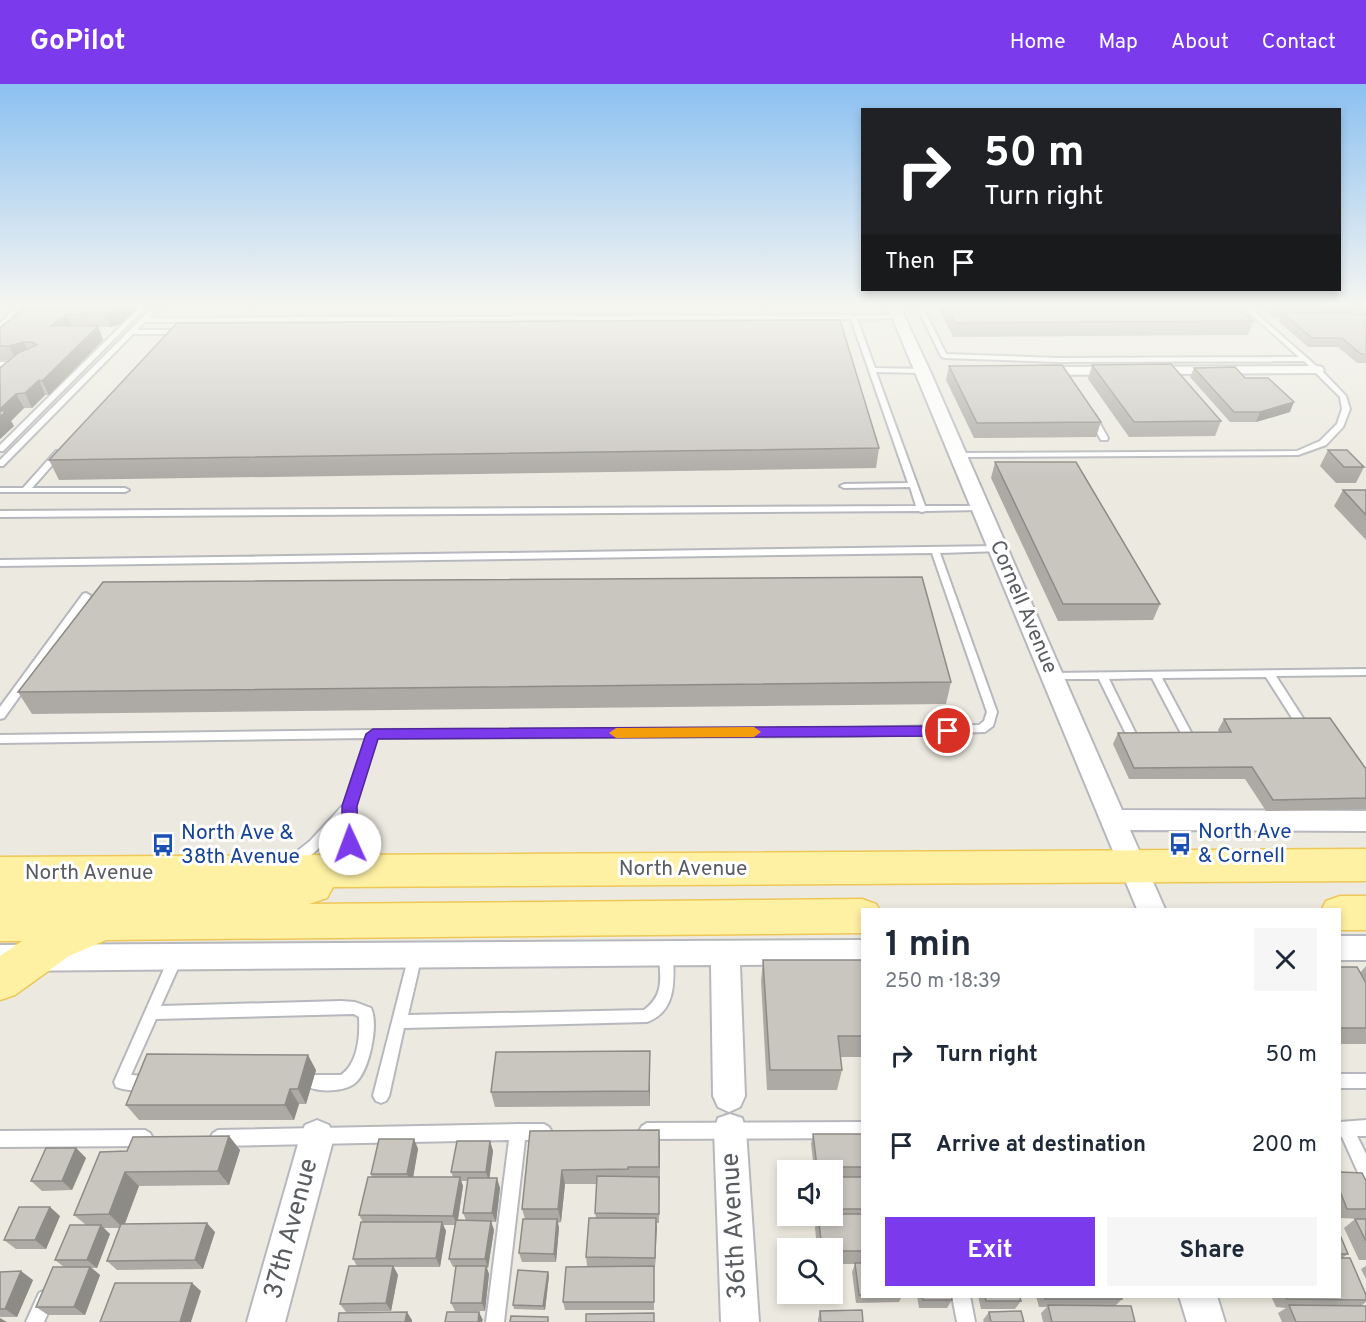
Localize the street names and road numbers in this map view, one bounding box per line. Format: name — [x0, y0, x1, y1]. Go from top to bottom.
street label: Cornell Avenue — [983, 536, 1063, 678]
street label: North Avenue — [619, 856, 747, 883]
street label: North Avenue — [25, 860, 153, 887]
street label: 36th Avenue — [715, 1152, 755, 1300]
street label: 37th Avenue — [257, 1155, 327, 1303]

